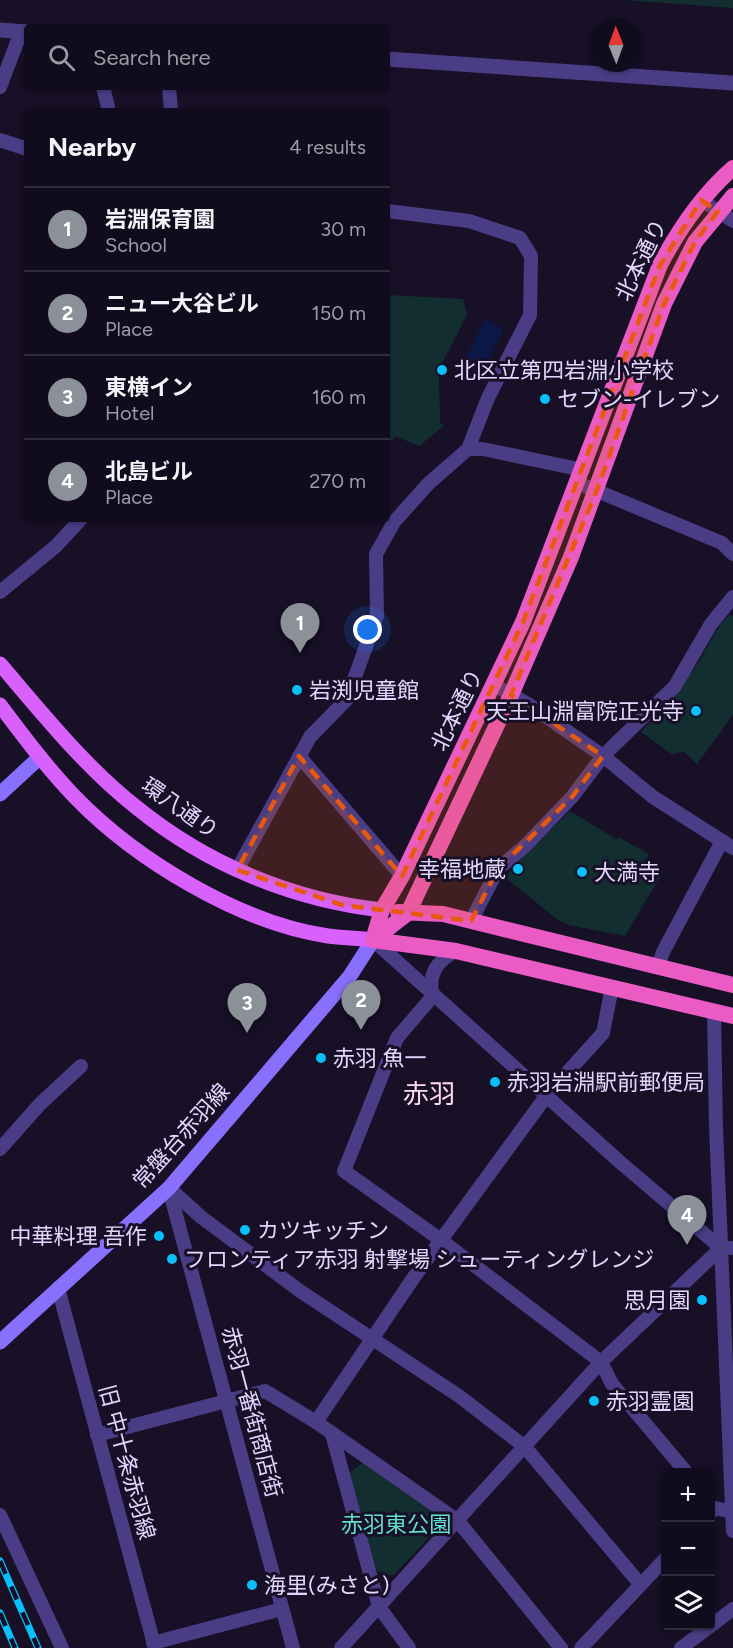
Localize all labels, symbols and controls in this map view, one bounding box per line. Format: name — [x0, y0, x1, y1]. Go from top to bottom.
north arrow — [589, 18, 643, 72]
search box — [24, 24, 390, 90]
icon: search — [45, 41, 78, 74]
text: Search here — [93, 44, 211, 71]
text: Nearby — [48, 131, 136, 163]
text: 4 results — [289, 135, 366, 159]
text: 岩淵保育園 — [105, 206, 215, 233]
street label: 北本通り — [610, 215, 672, 305]
text: 1 — [63, 217, 72, 241]
text: 30 m — [320, 217, 366, 241]
text: School — [105, 233, 167, 257]
text: ニュー大谷ビル — [105, 290, 259, 317]
text: 2 — [62, 301, 73, 325]
text: 150 m — [311, 301, 366, 325]
text: Place — [105, 317, 153, 341]
place label: 北区立第四岩淵小学校 — [454, 357, 674, 384]
marker: 北区立第四岩淵小学校 — [435, 363, 449, 377]
text: 東横イン — [105, 374, 193, 401]
text: 3 — [62, 385, 73, 409]
text: 160 m — [312, 385, 366, 409]
place label: セブン-イレブン — [557, 386, 720, 413]
marker: セブン-イレブン — [538, 392, 552, 406]
text: Hotel — [105, 401, 154, 425]
text: 北島ビル — [105, 458, 193, 485]
text: 4 — [61, 469, 74, 493]
text: 270 m — [309, 469, 366, 493]
text: Place — [105, 485, 153, 509]
pin: 1 — [280, 604, 320, 653]
your location — [353, 615, 382, 644]
street label: 北本通り — [426, 665, 488, 755]
place label: 岩渕児童館 — [309, 677, 419, 704]
marker: 岩渕児童館 — [290, 683, 304, 697]
place label: 天王山淵富院正光寺 — [486, 698, 684, 725]
marker: 天王山淵富院正光寺 — [689, 704, 703, 718]
street label: 環八通り — [136, 772, 224, 844]
place label: 幸福地蔵 — [418, 856, 506, 883]
place label: 大満寺 — [594, 859, 660, 886]
marker: 幸福地蔵 — [511, 862, 525, 876]
marker: 大満寺 — [575, 865, 589, 879]
pin: 2 — [342, 980, 380, 1030]
pin: 3 — [228, 984, 266, 1033]
place label: 赤羽 魚一 — [333, 1045, 426, 1072]
marker: 赤羽 魚一 — [314, 1051, 328, 1065]
place label: 赤羽岩淵駅前郵便局 — [507, 1069, 705, 1096]
marker: 赤羽岩淵駅前郵便局 — [488, 1075, 502, 1089]
street label: 常盤台赤羽線 — [127, 1078, 235, 1194]
district label: 赤羽 — [403, 1078, 455, 1110]
pin: 4 — [668, 1196, 706, 1245]
place label: カツキッチン — [257, 1217, 389, 1244]
place label: 中華料理 吾作 — [10, 1223, 147, 1250]
marker: カツキッチン — [238, 1223, 252, 1237]
marker: 中華料理 吾作 — [152, 1229, 166, 1243]
place label: フロンティア赤羽 射撃場 シューティングレンジ — [184, 1246, 654, 1273]
marker: フロンティア赤羽 射撃場 シューティングレンジ — [165, 1252, 179, 1266]
place label: 思月園 — [624, 1287, 690, 1314]
marker: 思月園 — [695, 1293, 709, 1307]
street label: 赤羽一番街商店街 — [216, 1323, 288, 1501]
street label: 旧 中十条赤羽線 — [93, 1382, 161, 1542]
place label: 赤羽霊園 — [606, 1388, 694, 1415]
marker: 赤羽霊園 — [587, 1394, 601, 1408]
map controls — [661, 1468, 715, 1630]
button: + — [661, 1468, 715, 1522]
park label: 赤羽東公園 — [341, 1511, 451, 1538]
button: − — [661, 1522, 715, 1576]
place label: 海里(みさと) — [264, 1572, 390, 1599]
button: layers — [661, 1576, 715, 1630]
marker: 海里(みさと) — [245, 1578, 259, 1592]

